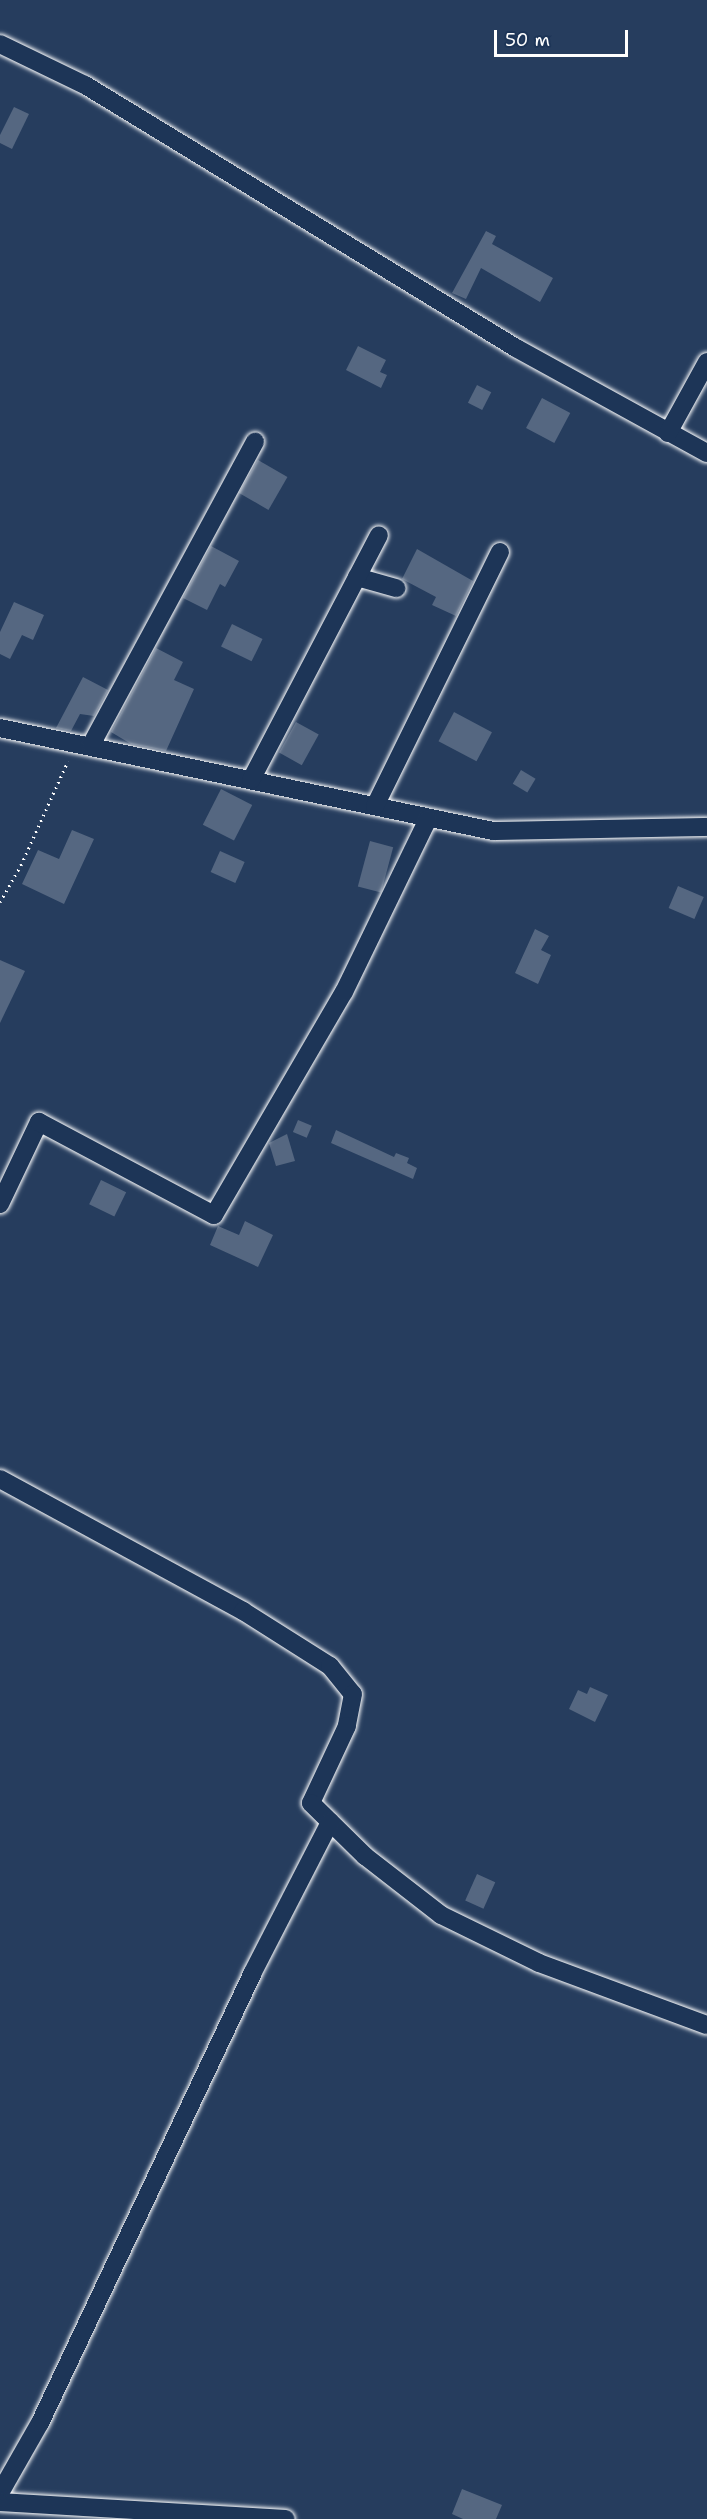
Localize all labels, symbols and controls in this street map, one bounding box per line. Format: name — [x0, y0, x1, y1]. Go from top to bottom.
scale bar — [497, 18, 630, 56]
text: 50 m — [505, 28, 550, 52]

